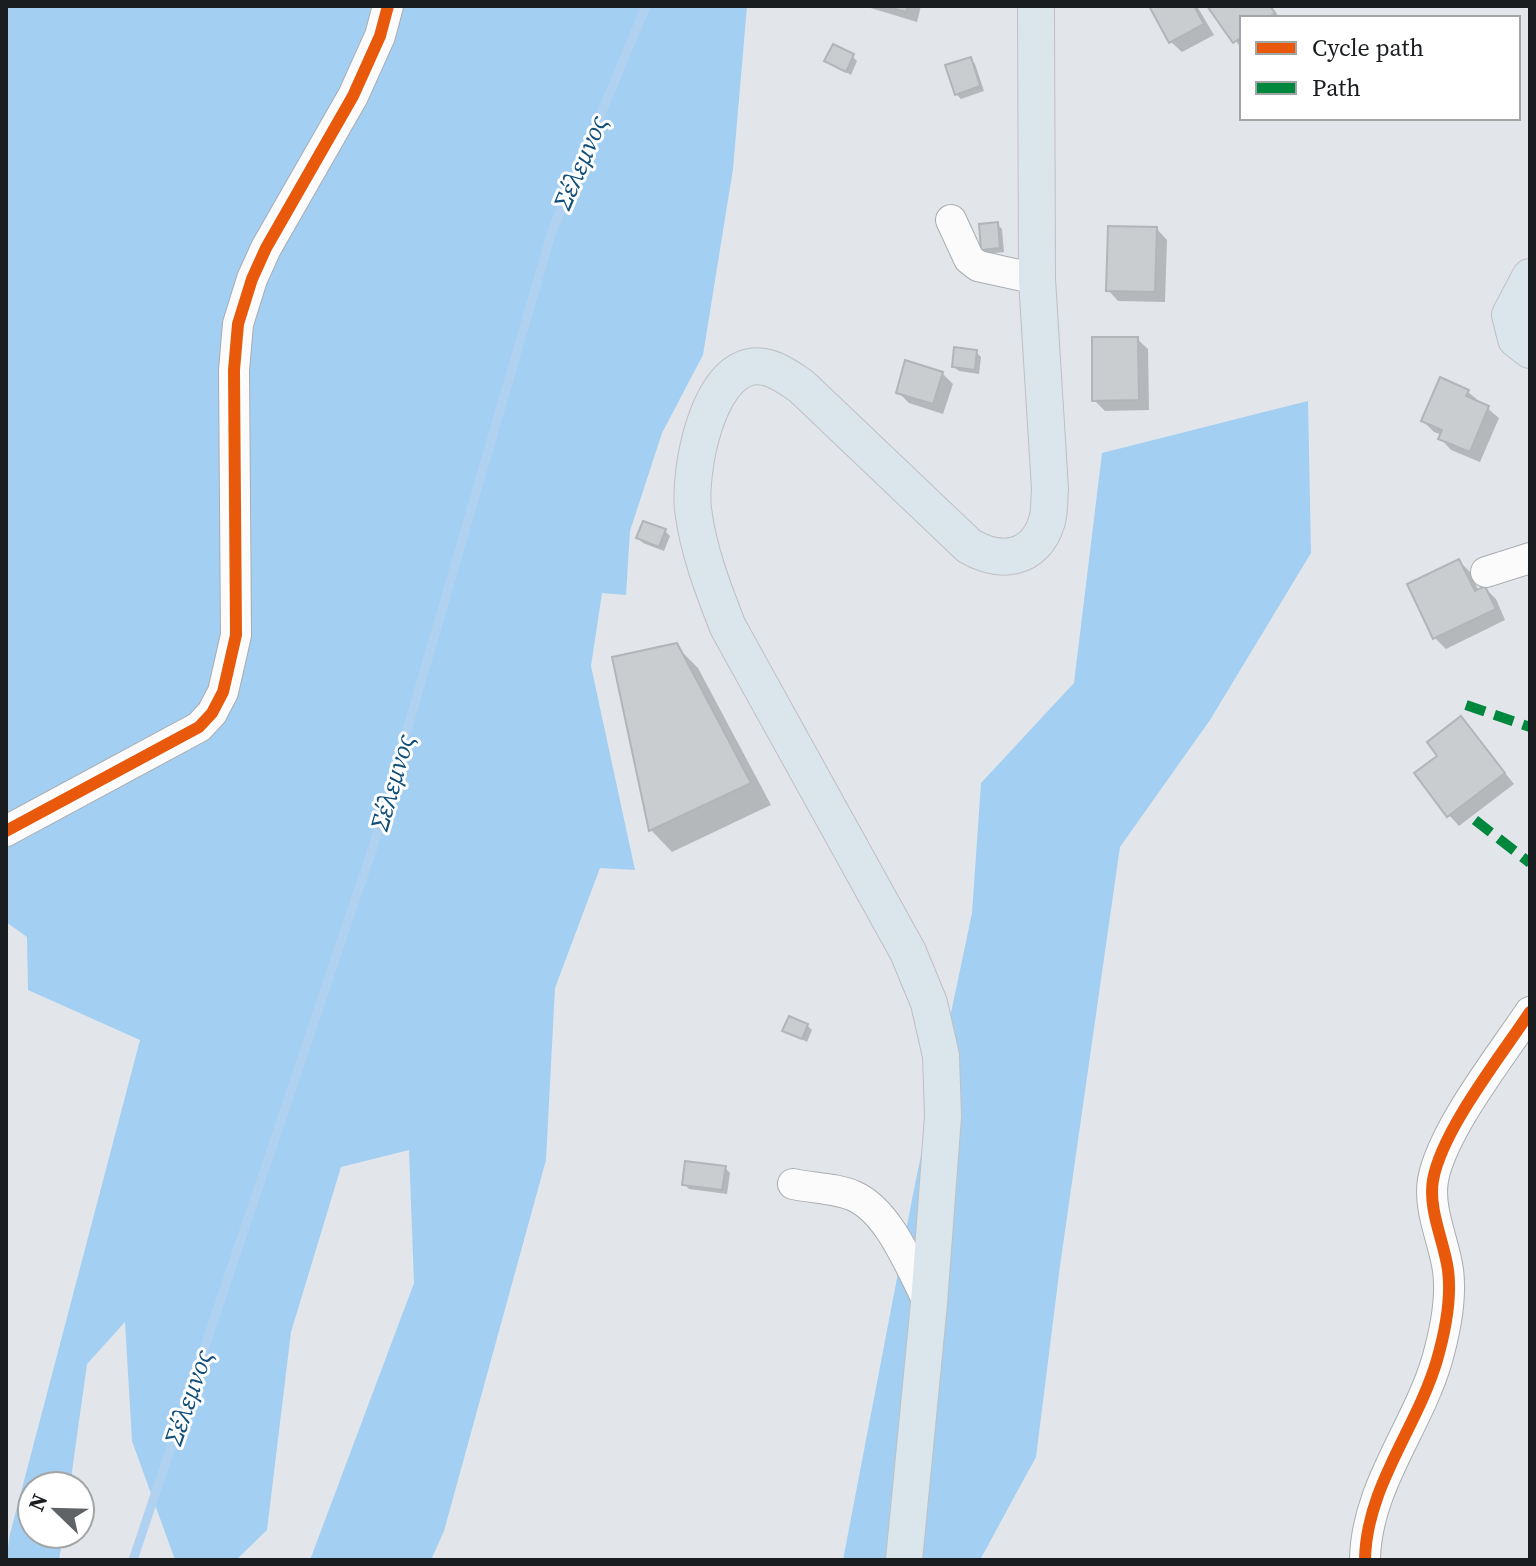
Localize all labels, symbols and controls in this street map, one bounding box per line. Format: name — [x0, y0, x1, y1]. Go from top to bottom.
legend — [1240, 16, 1520, 120]
text: Cycle path — [1312, 31, 1424, 64]
text: Path — [1312, 71, 1361, 104]
water label: Σέλεμνος — [544, 110, 616, 215]
water label: Σέλεμνος — [361, 730, 423, 835]
water label: Σέλεμνος — [155, 1345, 221, 1450]
north arrow — [16, 1470, 96, 1550]
text: N — [21, 1489, 55, 1515]

